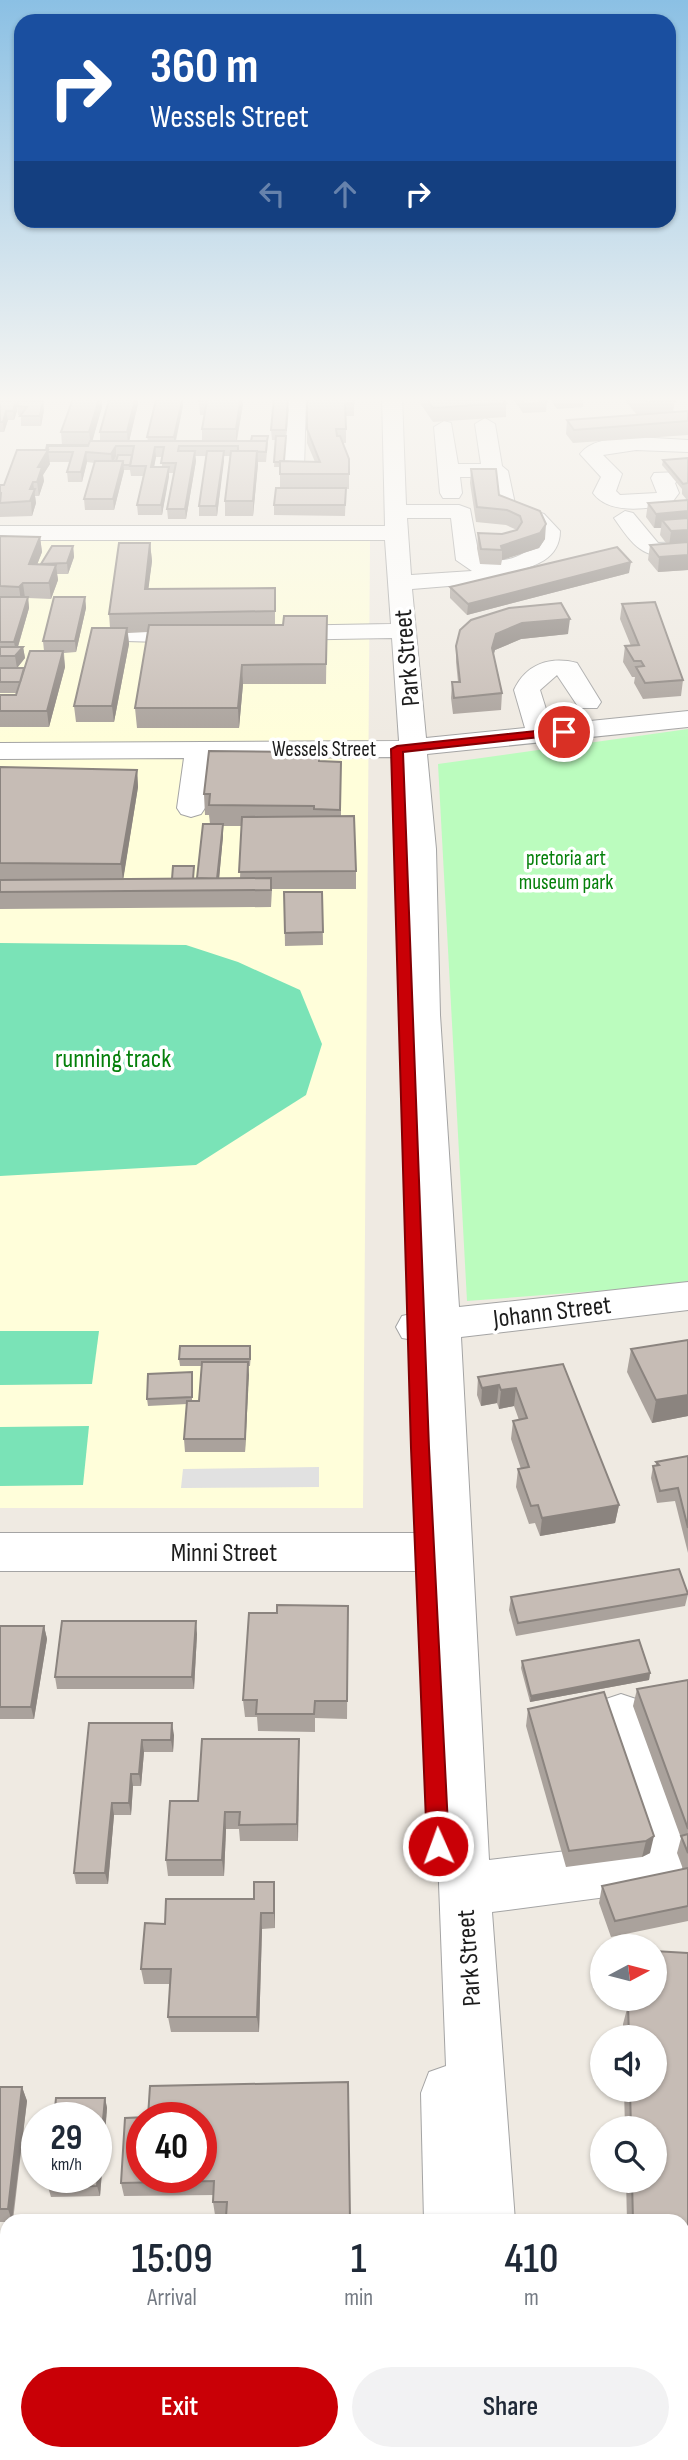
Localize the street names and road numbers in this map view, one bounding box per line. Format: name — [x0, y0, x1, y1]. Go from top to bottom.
street label: Park Street — [388, 608, 427, 708]
street label: Wessels Street — [272, 737, 376, 762]
street label: Johann Street — [490, 1290, 613, 1335]
street label: Minni Street — [171, 1538, 277, 1569]
street label: Park Street — [451, 1908, 488, 2007]

